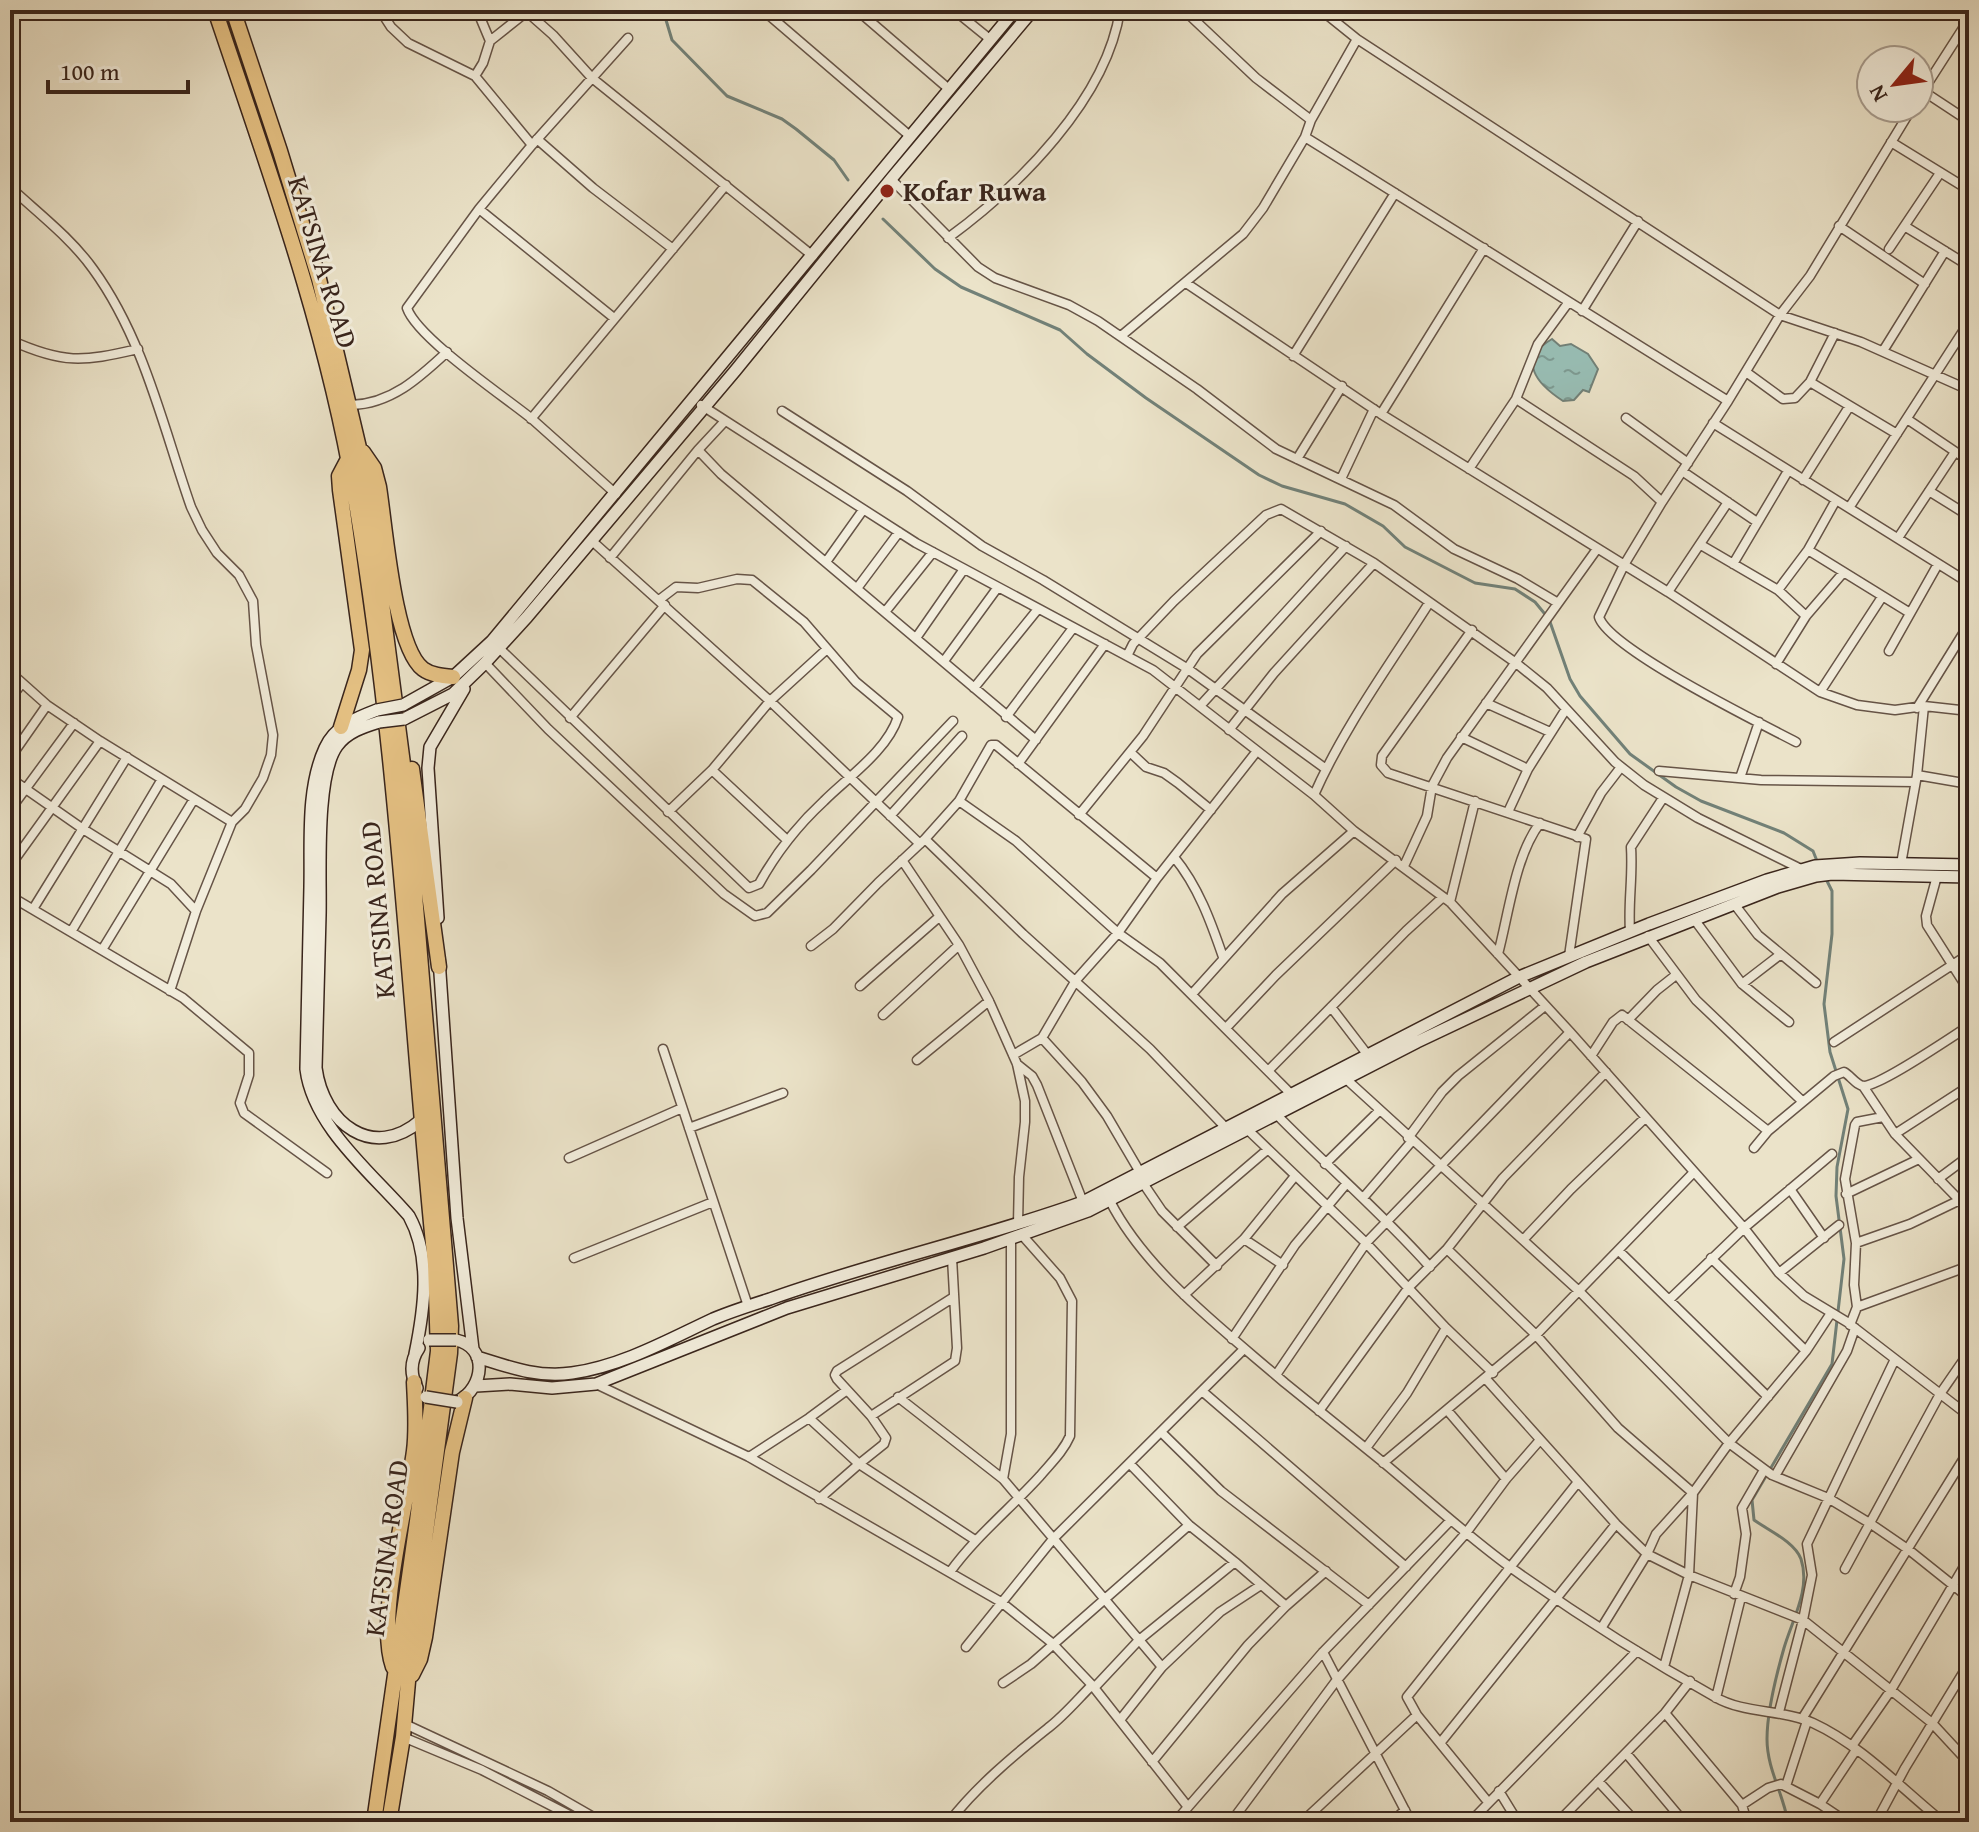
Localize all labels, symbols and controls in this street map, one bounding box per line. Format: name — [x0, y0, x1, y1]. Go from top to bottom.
scale bar — [48, 44, 188, 94]
north arrow — [1855, 44, 1935, 124]
text: 100 m — [60, 54, 120, 89]
text: N — [1860, 79, 1895, 108]
place label: Kofar Ruwa — [903, 170, 1047, 211]
street label: KATSINA ROAD — [278, 171, 369, 353]
marker: Kofar Ruwa — [878, 182, 896, 200]
street label: KATSINA ROAD — [348, 820, 405, 1000]
street label: KATSINA ROAD — [353, 1457, 418, 1639]

